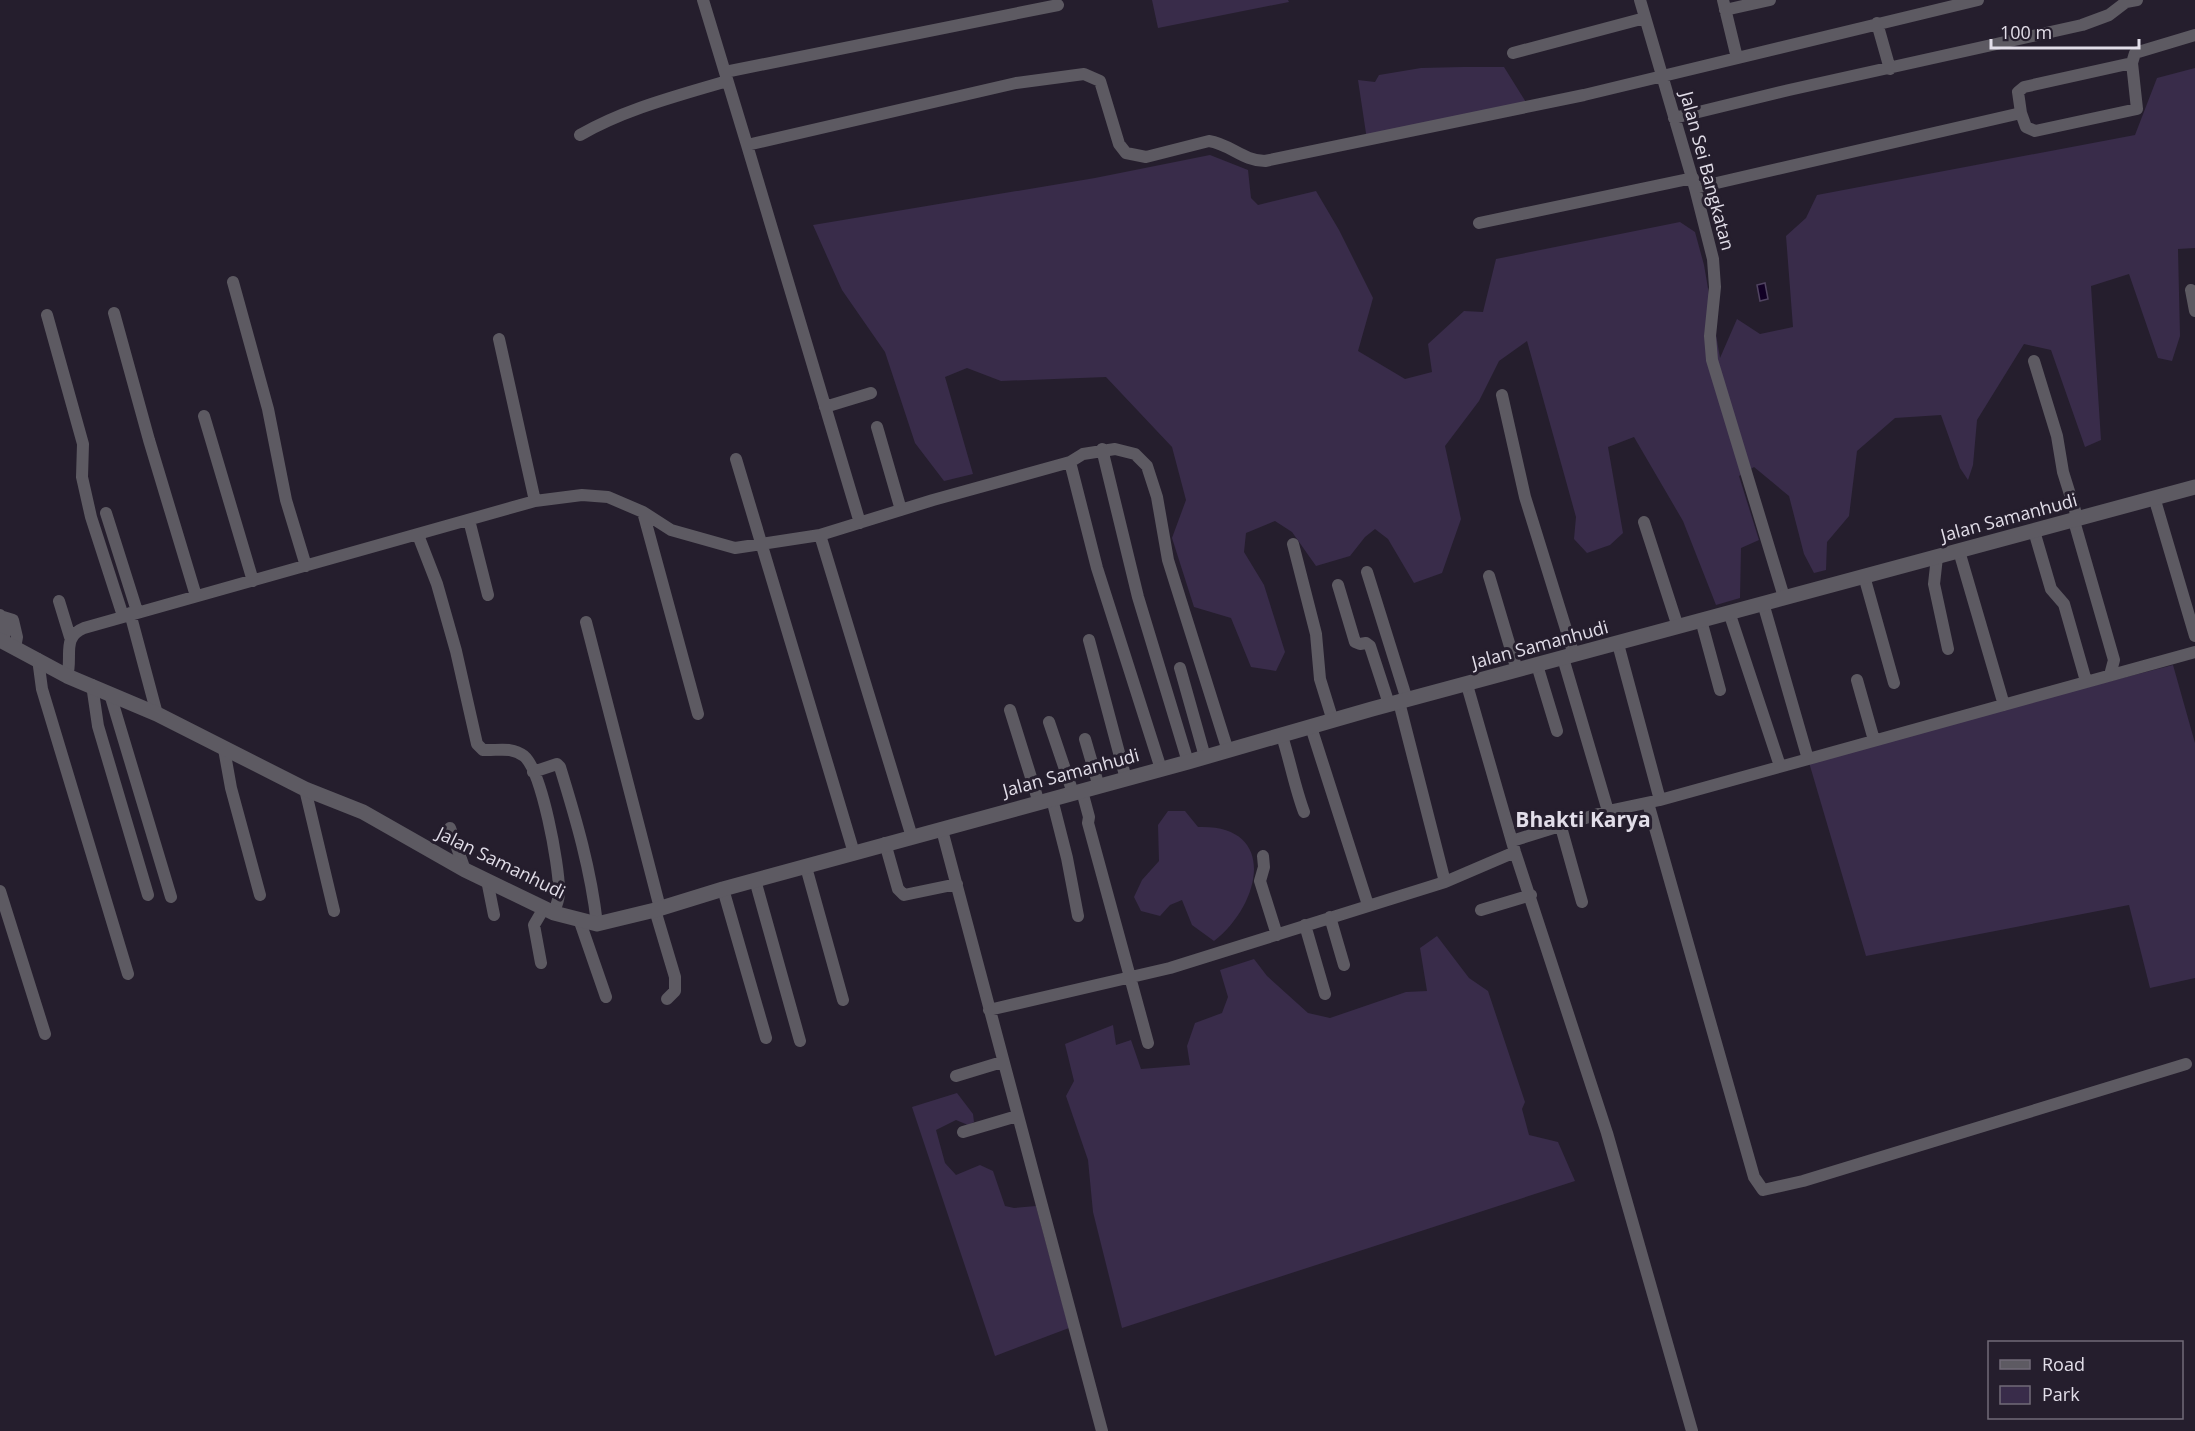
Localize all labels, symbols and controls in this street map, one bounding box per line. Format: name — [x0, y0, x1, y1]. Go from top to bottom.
scale bar — [1991, 12, 2140, 50]
text: 100 m — [2000, 20, 2052, 44]
street label: Jalan Sei Bangkatan — [1675, 87, 1741, 253]
street label: Jalan Samanhudi — [1936, 487, 2080, 547]
street label: Jalan Samanhudi — [1467, 614, 1611, 674]
street label: Jalan Samanhudi — [998, 742, 1142, 802]
district label: Bhakti Karya — [1515, 805, 1651, 833]
street label: Jalan Samanhudi — [431, 820, 570, 904]
legend — [1988, 1341, 2183, 1419]
text: Road — [2042, 1352, 2085, 1376]
text: Park — [2042, 1382, 2080, 1406]

